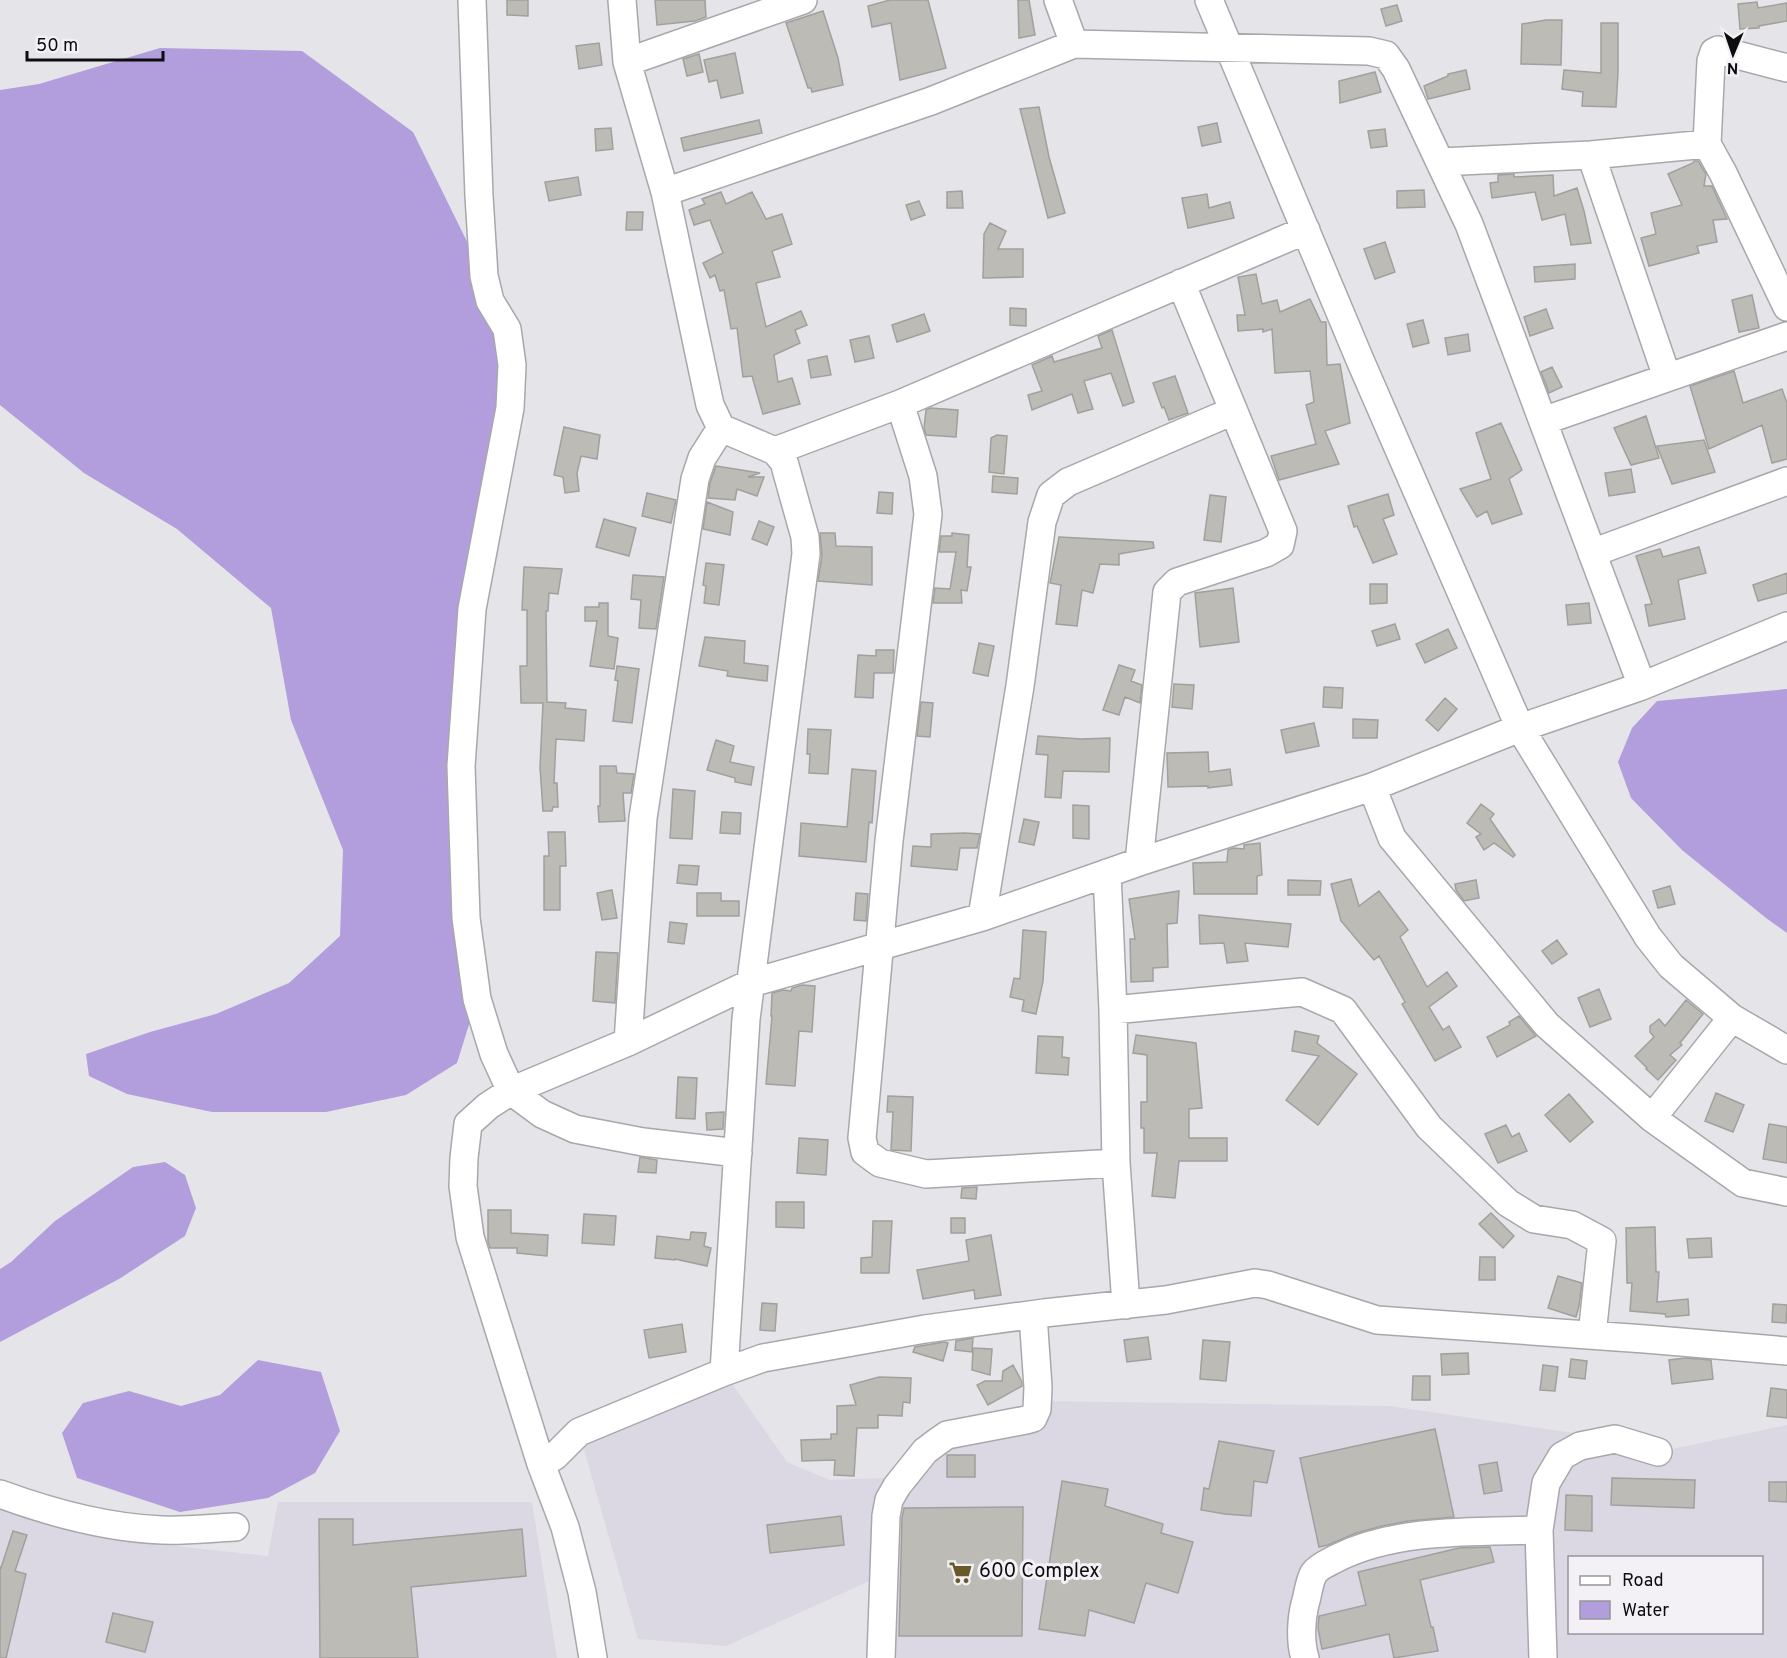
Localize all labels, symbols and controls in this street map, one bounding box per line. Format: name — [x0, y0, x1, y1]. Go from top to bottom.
scale bar — [27, 24, 164, 62]
north arrow — [1703, 24, 1763, 84]
text: 50 m — [36, 35, 78, 58]
text: N — [1726, 57, 1739, 77]
legend — [1568, 1556, 1763, 1634]
supermarket icon: 600 Complex — [948, 1559, 974, 1585]
place label: 600 Complex — [979, 1559, 1100, 1585]
text: Road — [1622, 1570, 1664, 1593]
text: Water — [1622, 1600, 1669, 1623]

